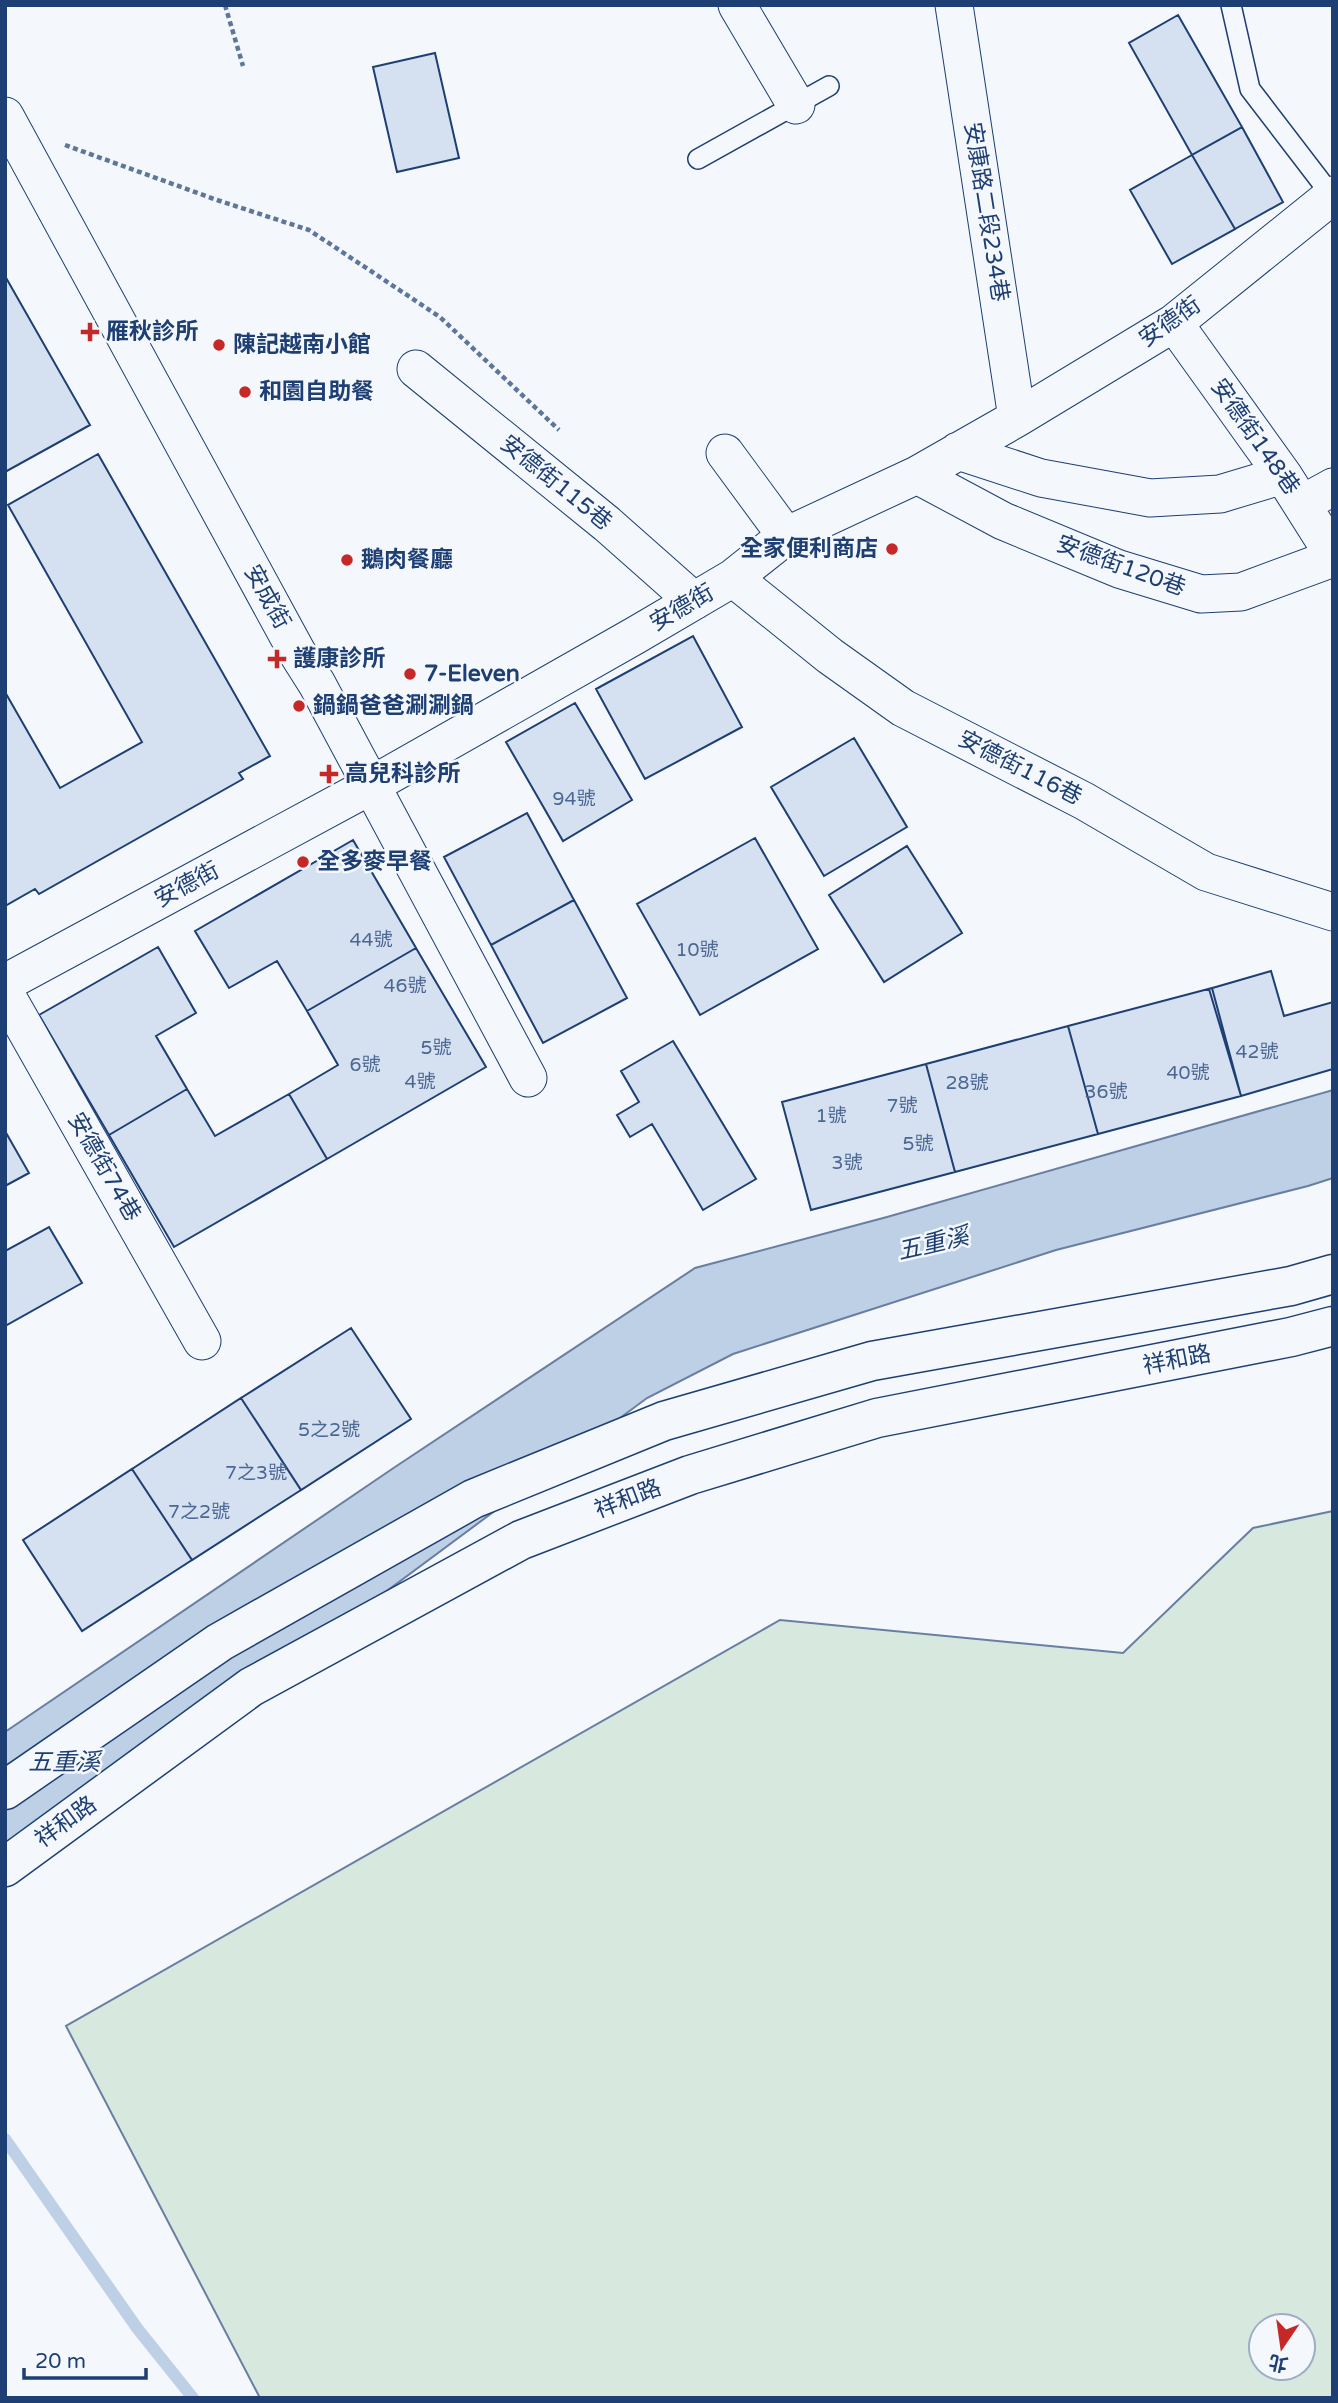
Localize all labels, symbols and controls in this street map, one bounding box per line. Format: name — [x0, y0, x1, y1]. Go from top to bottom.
street label: 安康路二段234巷 — [958, 120, 1014, 304]
street label: 安德街 — [1134, 291, 1206, 353]
place label: 雁秋診所 — [106, 318, 198, 346]
marker: 雁秋診所 — [80, 322, 100, 342]
place label: 陳記越南小館 — [233, 331, 371, 359]
marker: 陳記越南小館 — [211, 337, 227, 353]
street label: 安德街148巷 — [1205, 374, 1305, 500]
place label: 和園自助餐 — [259, 378, 374, 406]
marker: 和園自助餐 — [237, 384, 253, 400]
street label: 安德街115巷 — [495, 430, 617, 536]
street label: 安德街120巷 — [1053, 530, 1189, 602]
place label: 全家便利商店 — [740, 535, 878, 563]
marker: 全家便利商店 — [884, 541, 900, 557]
place label: 鵝肉餐廳 — [361, 546, 453, 574]
marker: 鵝肉餐廳 — [339, 552, 355, 568]
street label: 安成街 — [238, 560, 296, 634]
street label: 安德街 — [645, 579, 719, 637]
place label: 護康診所 — [293, 645, 385, 673]
marker: 護康診所 — [267, 649, 287, 669]
place label: 7-Eleven — [424, 660, 520, 688]
marker: 7-Eleven — [402, 666, 418, 682]
place label: 鍋鍋爸爸涮涮鍋 — [313, 692, 474, 720]
marker: 鍋鍋爸爸涮涮鍋 — [291, 698, 307, 714]
street label: 安德街116巷 — [953, 725, 1087, 811]
place label: 高兒科診所 — [345, 760, 460, 788]
marker: 高兒科診所 — [319, 764, 339, 784]
house number: 94號 — [553, 788, 595, 810]
place label: 全多麥早餐 — [317, 848, 432, 876]
marker: 全多麥早餐 — [295, 854, 311, 870]
street label: 安德街 — [150, 856, 224, 914]
house number: 44號 — [350, 929, 392, 951]
house number: 10號 — [676, 939, 718, 961]
house number: 46號 — [384, 975, 426, 997]
house number: 5號 — [421, 1037, 451, 1059]
house number: 42號 — [1236, 1041, 1278, 1063]
house number: 6號 — [350, 1054, 380, 1076]
house number: 40號 — [1167, 1062, 1209, 1084]
house number: 4號 — [405, 1071, 435, 1093]
house number: 28號 — [946, 1072, 988, 1094]
house number: 36號 — [1085, 1081, 1127, 1103]
house number: 7號 — [887, 1095, 917, 1117]
house number: 1號 — [816, 1105, 846, 1127]
street label: 安德街74巷 — [62, 1108, 146, 1226]
house number: 5號 — [903, 1133, 933, 1155]
house number: 3號 — [832, 1152, 862, 1174]
water label: 五重溪 — [895, 1221, 974, 1266]
street label: 祥和路 — [1140, 1340, 1214, 1380]
house number: 5之2號 — [298, 1419, 360, 1441]
house number: 7之3號 — [225, 1462, 287, 1484]
street label: 祥和路 — [591, 1474, 665, 1524]
house number: 7之2號 — [168, 1501, 230, 1523]
water label: 五重溪 — [28, 1748, 103, 1777]
street label: 祥和路 — [30, 1790, 102, 1854]
north arrow — [1247, 2312, 1317, 2382]
scale bar — [24, 2336, 147, 2380]
text: 20 m — [35, 2349, 86, 2374]
text: 北 — [1267, 2350, 1290, 2375]

